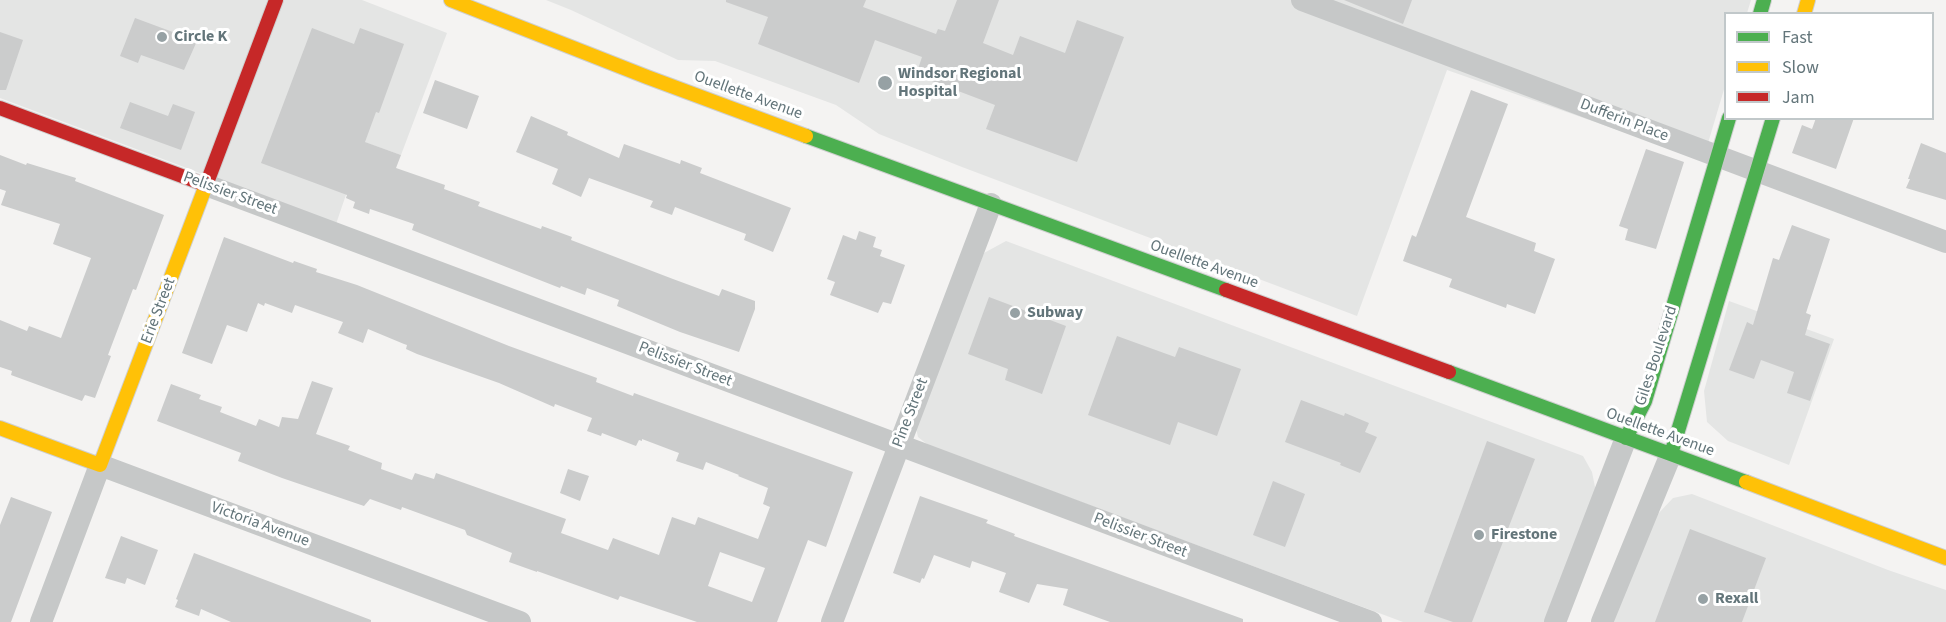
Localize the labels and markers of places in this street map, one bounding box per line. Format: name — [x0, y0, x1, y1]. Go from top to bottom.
place label: Circle K — [174, 27, 227, 47]
marker: Circle K — [155, 30, 169, 44]
place label: Windsor Regional Hospital — [898, 64, 1021, 102]
marker: Windsor Regional Hospital — [876, 74, 894, 92]
place label: Subway — [1027, 303, 1083, 323]
marker: Subway — [1008, 306, 1022, 320]
place label: Firestone — [1491, 525, 1557, 545]
marker: Firestone — [1472, 528, 1486, 542]
place label: Rexall — [1715, 589, 1758, 609]
marker: Rexall — [1696, 592, 1710, 606]

